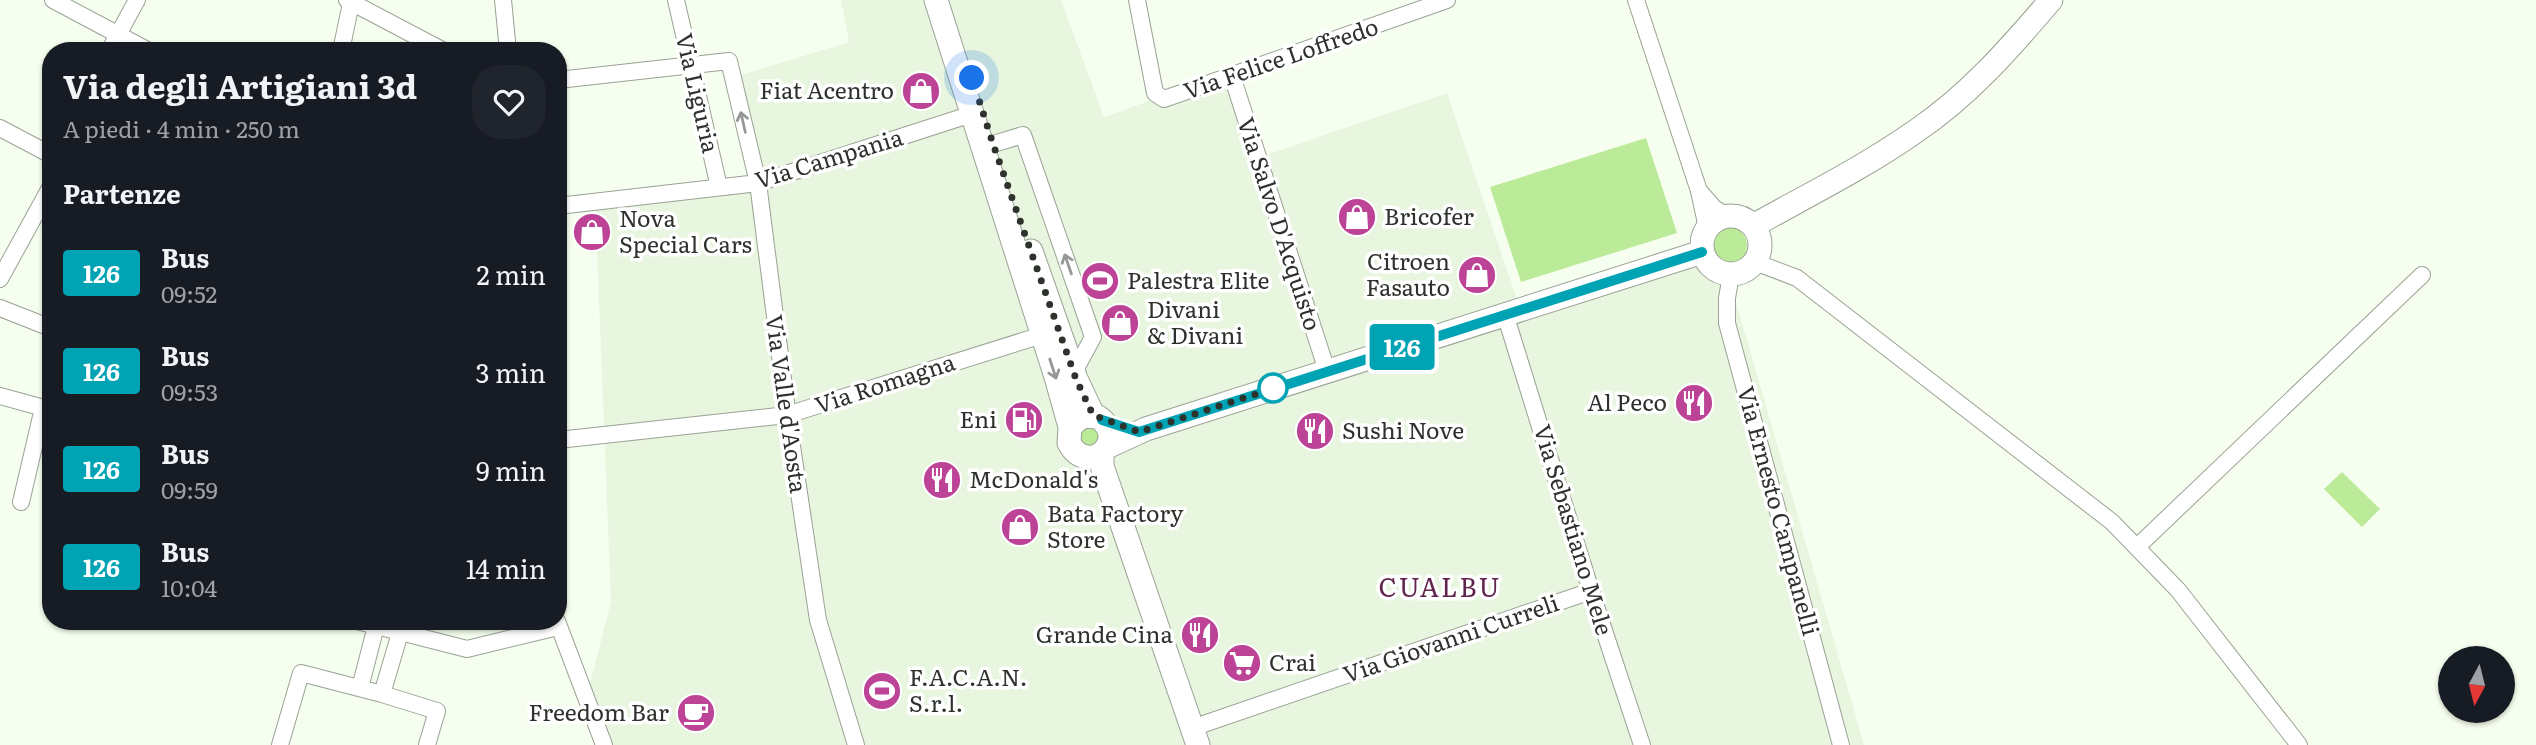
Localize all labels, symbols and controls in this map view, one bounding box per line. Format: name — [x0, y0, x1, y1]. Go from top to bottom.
street label: Via Felice Loffredo — [1178, 8, 1382, 106]
street label: Via Liguria — [669, 29, 729, 156]
text: Via degli Artigiani 3d — [63, 60, 417, 109]
your location — [954, 60, 989, 95]
button: heart — [472, 65, 546, 139]
shop icon: Fiat Acentro — [900, 70, 942, 112]
place label: Fiat Acentro — [759, 72, 894, 106]
text: A piedi · 4 min · 250 m — [63, 111, 300, 145]
one-way arrow — [736, 111, 749, 134]
street label: Via Salvo D'Acquisto — [1230, 112, 1331, 334]
street label: Via Campania — [750, 118, 907, 196]
text: Partenze — [63, 173, 181, 212]
shop icon: Bricofer — [1336, 196, 1378, 238]
place label: Bricofer — [1384, 198, 1474, 232]
place label: Nova Special Cars — [619, 200, 752, 260]
shop icon: Nova Special Cars — [571, 211, 613, 253]
text: Bus — [161, 237, 209, 276]
place label: Citroen Fasauto — [1366, 243, 1450, 303]
one-way arrow — [1061, 253, 1073, 275]
text: 2 min — [477, 254, 546, 293]
shop icon: Citroen Fasauto — [1456, 254, 1498, 296]
text: 126 — [83, 255, 120, 290]
sports icon: Palestra Elite — [1079, 260, 1121, 302]
place label: Palestra Elite — [1127, 262, 1270, 296]
text: 09:52 — [161, 276, 217, 310]
place label: Divani & Divani — [1147, 291, 1243, 351]
shop icon: Divani & Divani — [1099, 302, 1141, 344]
street label: Via Valle d'Aosta — [759, 312, 817, 496]
line badge: 126 — [1362, 324, 1442, 370]
text: 126 — [1384, 329, 1420, 364]
text: Bus — [161, 335, 209, 374]
street label: Via Romagna — [810, 343, 959, 421]
text: 3 min — [476, 352, 546, 391]
text: 126 — [83, 353, 120, 388]
one-way arrow — [1048, 357, 1060, 379]
unlabelled marker — [1258, 373, 1288, 403]
text: 09:53 — [161, 374, 218, 408]
restaurant icon: Al Peco — [1673, 382, 1715, 424]
street label: Via Ernesto Campanelli — [1730, 382, 1830, 639]
place label: Al Peco — [1587, 384, 1667, 418]
fuel station icon: Eni — [1003, 399, 1045, 441]
place label: Eni — [959, 401, 997, 435]
restaurant icon: Sushi Nove — [1294, 410, 1336, 452]
place label: Sushi Nove — [1342, 412, 1464, 446]
street label: Via Sebastiano Mele — [1527, 420, 1623, 639]
text: Bus — [161, 433, 209, 472]
text: 9 min — [476, 450, 546, 489]
text: 126 — [83, 451, 120, 486]
restaurant icon: McDonald's — [921, 459, 963, 501]
place label: McDonald's — [969, 461, 1098, 495]
text: 09:59 — [161, 472, 218, 506]
place label: Bata Factory Store — [1047, 495, 1184, 555]
shop icon: Bata Factory Store — [999, 506, 1041, 548]
text: Bus — [161, 531, 209, 570]
text: 14 min — [466, 548, 546, 587]
text: 126 — [83, 549, 120, 584]
district label: CUALBU — [1379, 566, 1501, 605]
text: 10:04 — [161, 570, 217, 604]
street label: Via Giovanni Curreli — [1338, 584, 1563, 690]
restaurant icon: Grande Cina — [1179, 614, 1221, 656]
place label: Grande Cina — [1036, 616, 1174, 650]
supermarket icon: Crai — [1221, 642, 1263, 684]
place label: Crai — [1269, 644, 1316, 678]
north arrow — [2438, 646, 2515, 723]
map controls — [2438, 646, 2515, 723]
place label: F.A.C.A.N. S.r.l. — [909, 659, 1027, 719]
sports icon: F.A.C.A.N. S.r.l. — [861, 670, 903, 712]
cafe icon: Freedom Bar — [675, 692, 717, 734]
place label: Freedom Bar — [529, 694, 669, 728]

